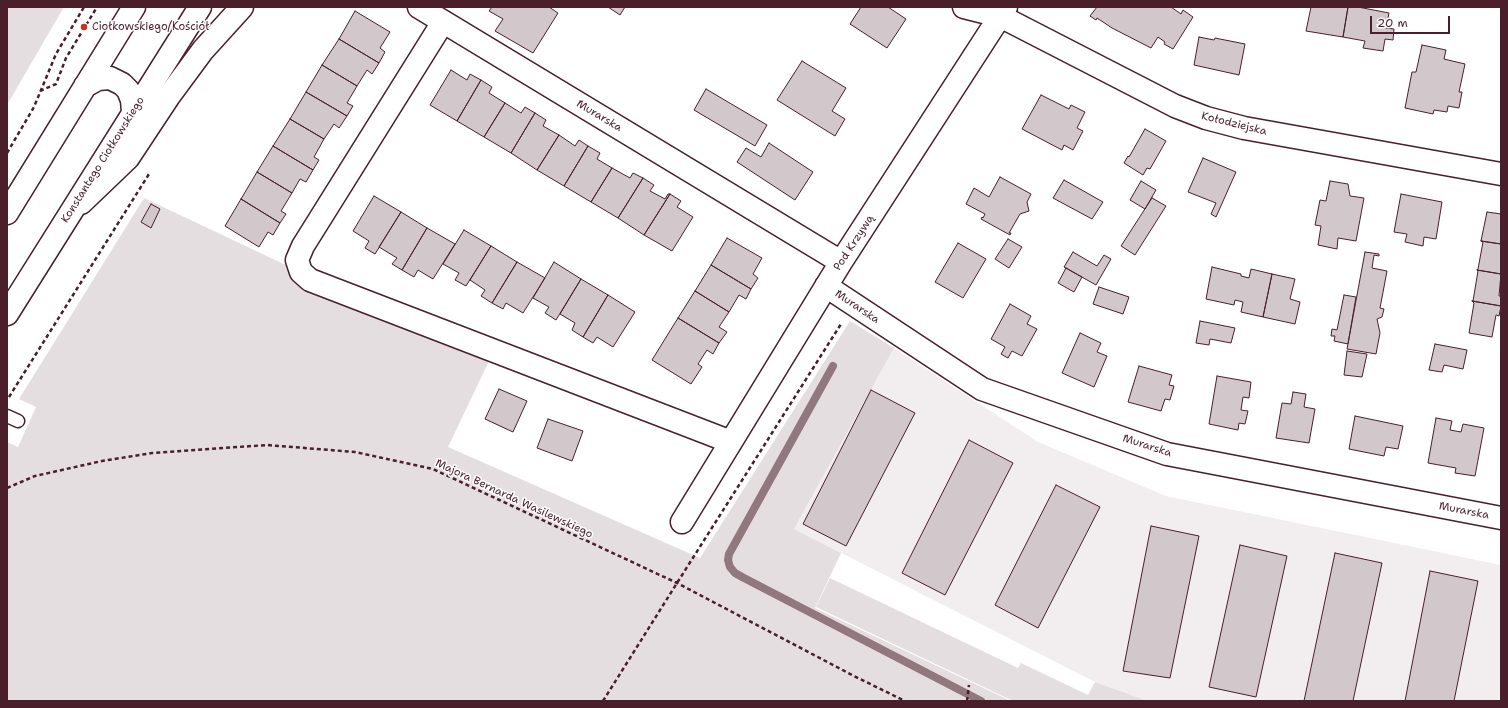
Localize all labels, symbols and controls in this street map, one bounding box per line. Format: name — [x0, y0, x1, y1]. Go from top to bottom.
scale bar — [1372, 8, 1452, 34]
text: 20 m — [1377, 15, 1408, 31]
place label: Ciołkowskiego/Kościół — [92, 20, 209, 34]
marker: Ciołkowskiego/Kościół — [79, 22, 89, 32]
street label: Konstantego Ciołkowskiego — [59, 94, 147, 226]
street label: Murarska — [574, 97, 624, 135]
street label: Kołodziejska — [1200, 110, 1268, 138]
street label: Pod Krzywą — [831, 213, 877, 273]
street label: Murarska — [832, 287, 882, 327]
street label: Murarska — [1121, 432, 1173, 460]
street label: Majora Bernarda Wasilewskiego — [433, 457, 595, 541]
street label: Murarska — [1438, 500, 1490, 522]

